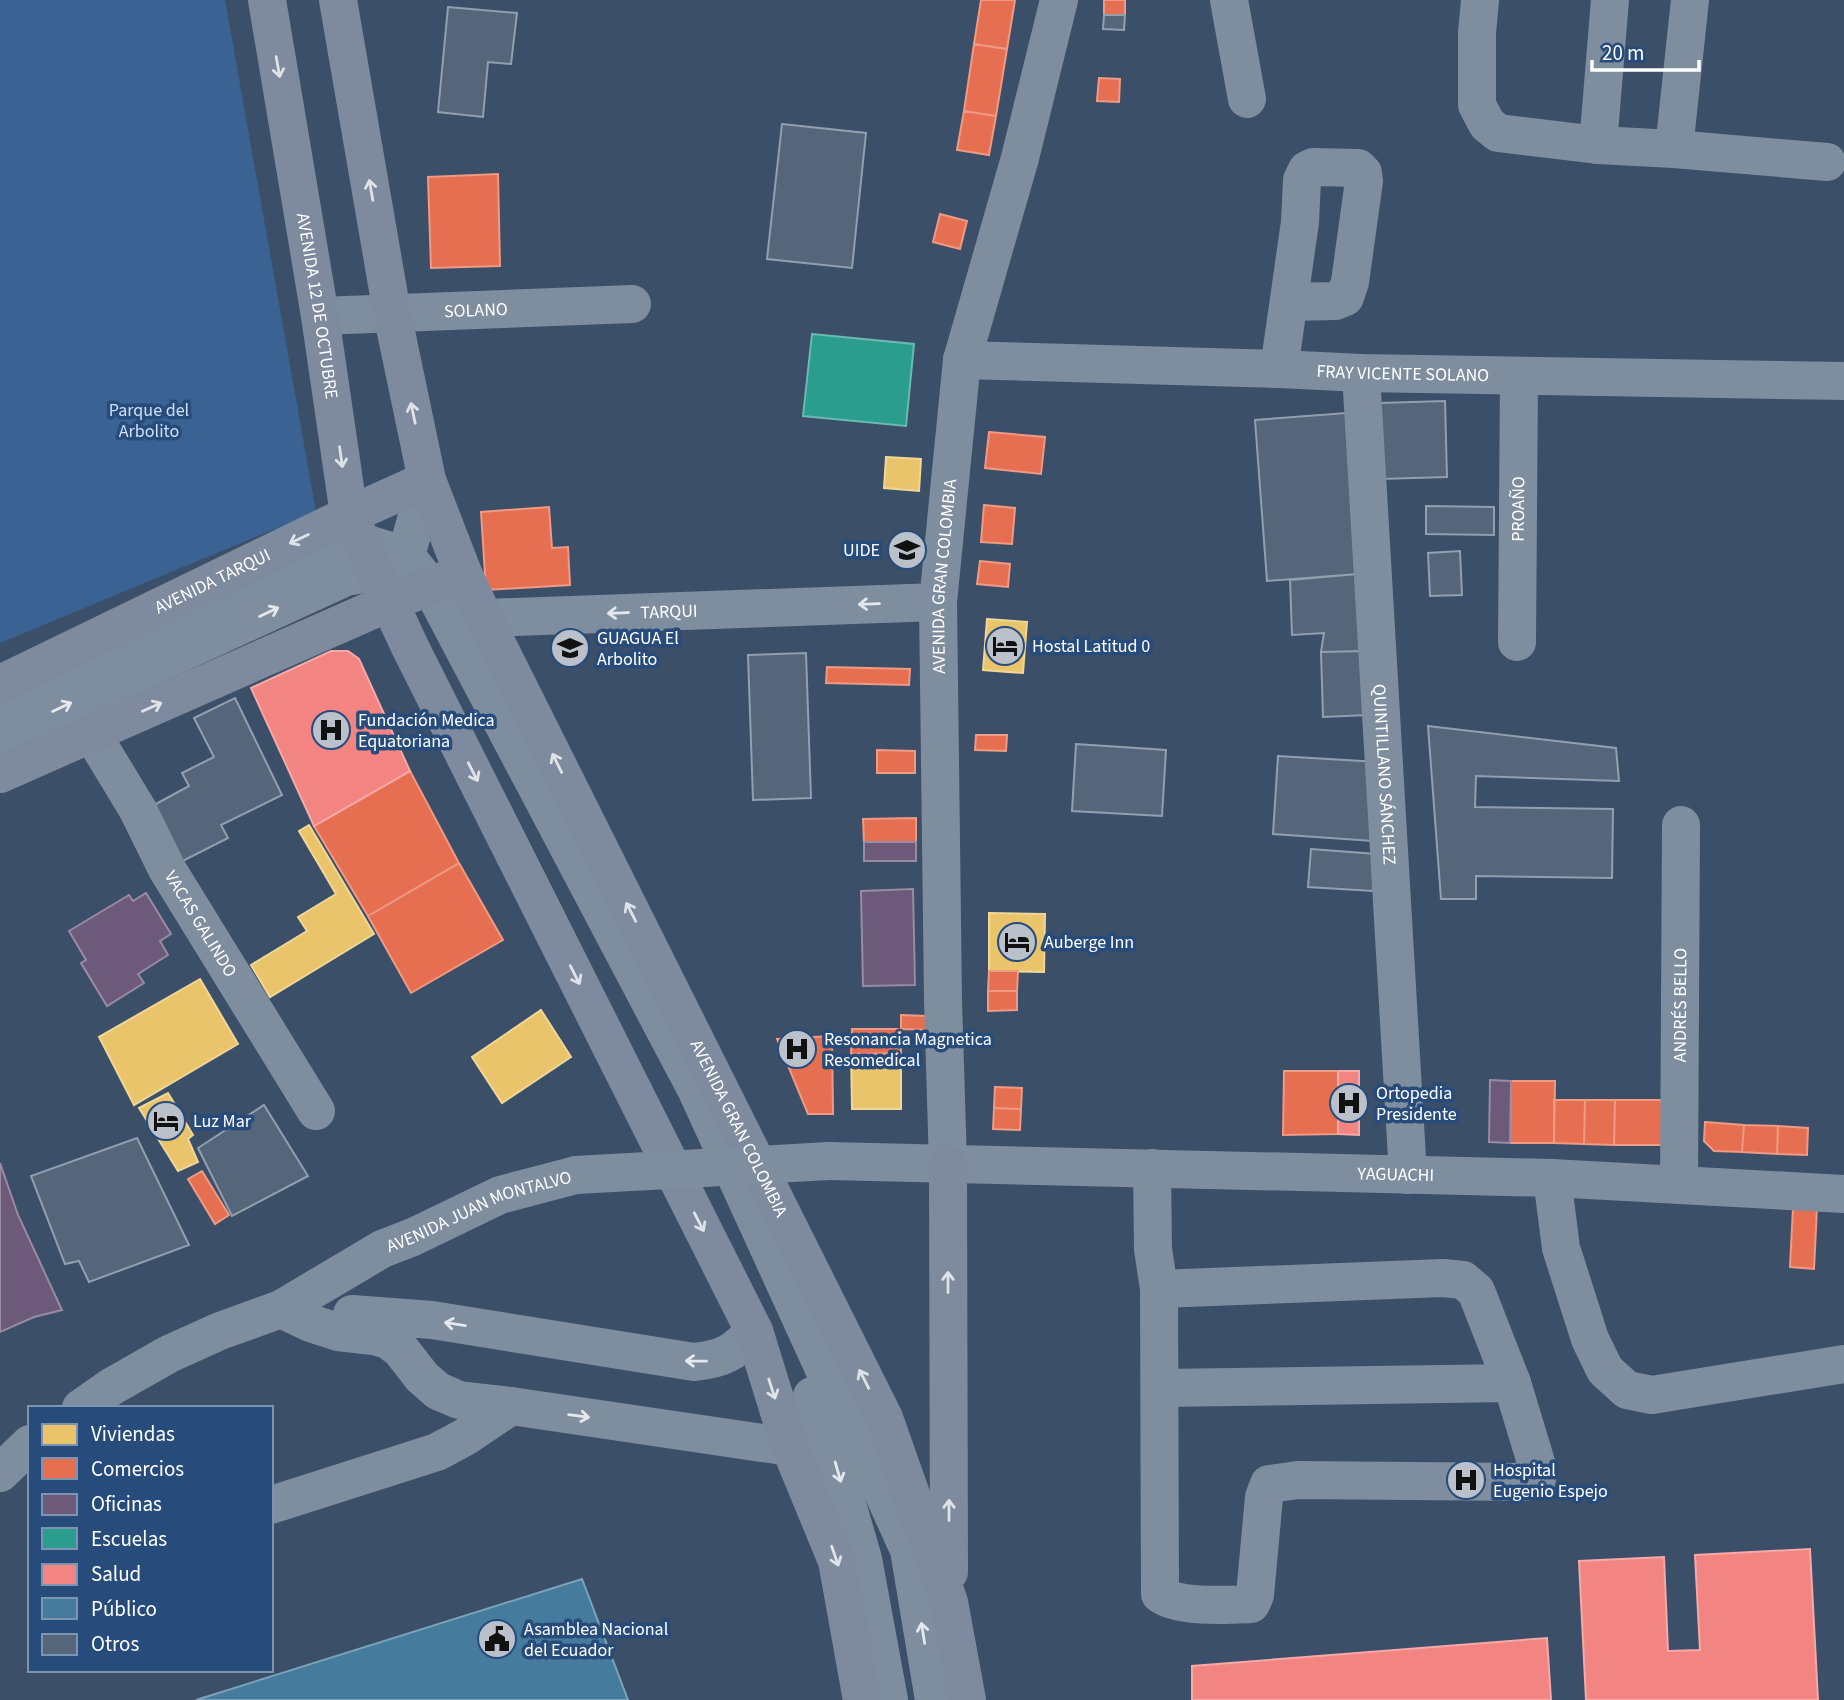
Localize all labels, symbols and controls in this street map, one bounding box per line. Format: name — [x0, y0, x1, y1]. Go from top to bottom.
scale bar — [1592, 28, 1699, 72]
text: 20 m — [1602, 38, 1644, 68]
one-way arrow — [272, 55, 285, 78]
one-way arrow — [363, 179, 377, 202]
street label: AVENIDA 12 DE OCTUBRE — [290, 211, 344, 401]
street label: SOLANO — [444, 297, 508, 324]
street label: FRAY VICENTE SOLANO — [1316, 359, 1489, 388]
park label: Parque del Arbolito — [109, 398, 189, 444]
one-way arrow — [406, 402, 420, 425]
one-way arrow — [334, 446, 347, 468]
street label: PROAÑO — [1506, 476, 1531, 542]
street label: AVENIDA GRAN COLOMBIA — [926, 478, 963, 674]
school or university icon: UIDE — [886, 529, 928, 571]
one-way arrow — [289, 533, 310, 546]
place label: UIDE — [843, 538, 880, 563]
street label: AVENIDA TARQUI — [150, 543, 275, 620]
street label: TARQUI — [640, 598, 698, 625]
one-way arrow — [858, 598, 881, 611]
one-way arrow — [257, 605, 279, 618]
one-way arrow — [606, 607, 629, 620]
hotel icon: Hostal Latitud 0 — [984, 625, 1026, 667]
place label: GUAGUA El Arbolito — [597, 626, 679, 672]
school or university icon: GUAGUA El Arbolito — [549, 627, 591, 669]
place label: Hostal Latitud 0 — [1032, 634, 1150, 659]
street label: QUINTILLANO SÁNCHEZ — [1366, 683, 1402, 866]
one-way arrow — [51, 700, 72, 713]
one-way arrow — [141, 700, 162, 713]
place label: Fundación Medica Equatoriana — [358, 708, 495, 754]
hospital icon: Fundación Medica Equatoriana — [310, 709, 352, 751]
one-way arrow — [550, 753, 564, 774]
one-way arrow — [466, 761, 480, 782]
street label: VACAS GALINDO — [158, 866, 243, 982]
one-way arrow — [624, 902, 638, 923]
hotel icon: Auberge Inn — [996, 921, 1038, 963]
place label: Auberge Inn — [1044, 930, 1134, 955]
street label: ANDRÉS BELLO — [1668, 948, 1693, 1062]
one-way arrow — [568, 964, 582, 985]
place label: Resonancia Magnetica Resomedical — [824, 1027, 992, 1073]
hospital icon: Resonancia Magnetica Resomedical — [776, 1028, 818, 1070]
street label: AVENIDA GRAN COLOMBIA — [684, 1035, 794, 1222]
place label: Ortopedia Presidente — [1376, 1081, 1457, 1127]
hospital icon: Ortopedia Presidente — [1328, 1082, 1370, 1124]
hotel icon: Luz Mar — [145, 1100, 187, 1142]
place label: Luz Mar — [193, 1109, 252, 1134]
street label: YAGUACHI — [1356, 1161, 1434, 1188]
street label: AVENIDA JUAN MONTALVO — [383, 1165, 574, 1259]
one-way arrow — [692, 1211, 706, 1232]
one-way arrow — [941, 1271, 955, 1294]
one-way arrow — [444, 1317, 467, 1330]
one-way arrow — [685, 1354, 708, 1367]
one-way arrow — [857, 1369, 871, 1390]
one-way arrow — [766, 1378, 779, 1400]
legend — [28, 1406, 273, 1672]
one-way arrow — [567, 1410, 590, 1423]
text: Viviendas — [91, 1419, 175, 1449]
text: Comercios — [91, 1454, 184, 1484]
place label: Hospital Eugenio Espejo — [1493, 1458, 1608, 1504]
hospital icon: Hospital Eugenio Espejo — [1445, 1459, 1487, 1501]
one-way arrow — [832, 1461, 845, 1483]
text: Oficinas — [91, 1489, 162, 1519]
one-way arrow — [942, 1498, 956, 1521]
text: Escuelas — [91, 1524, 167, 1554]
one-way arrow — [830, 1544, 842, 1566]
text: Salud — [91, 1559, 141, 1589]
text: Público — [91, 1594, 157, 1624]
place label: Asamblea Nacional del Ecuador — [524, 1617, 668, 1663]
public building icon: Asamblea Nacional del Ecuador — [476, 1618, 518, 1660]
one-way arrow — [916, 1622, 929, 1645]
text: Otros — [91, 1629, 139, 1659]

